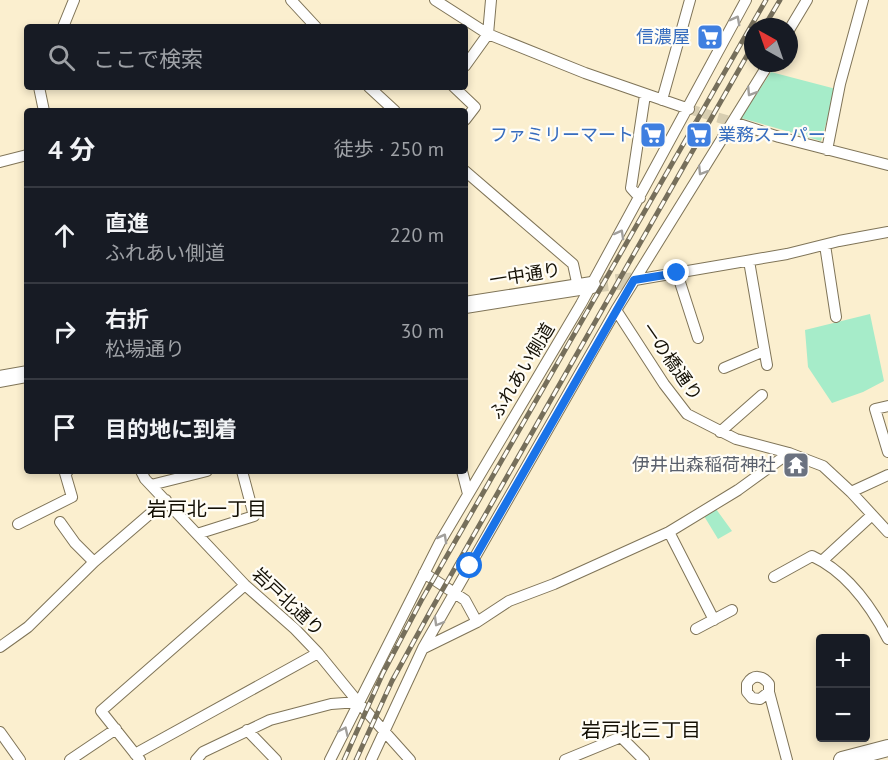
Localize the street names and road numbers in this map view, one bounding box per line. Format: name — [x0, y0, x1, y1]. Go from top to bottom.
street label: 一中通り — [488, 258, 562, 291]
street label: 一の橋通り — [637, 318, 708, 405]
street label: ふれあい側道 — [484, 319, 559, 423]
street label: 岩戸北通り — [248, 563, 329, 641]

